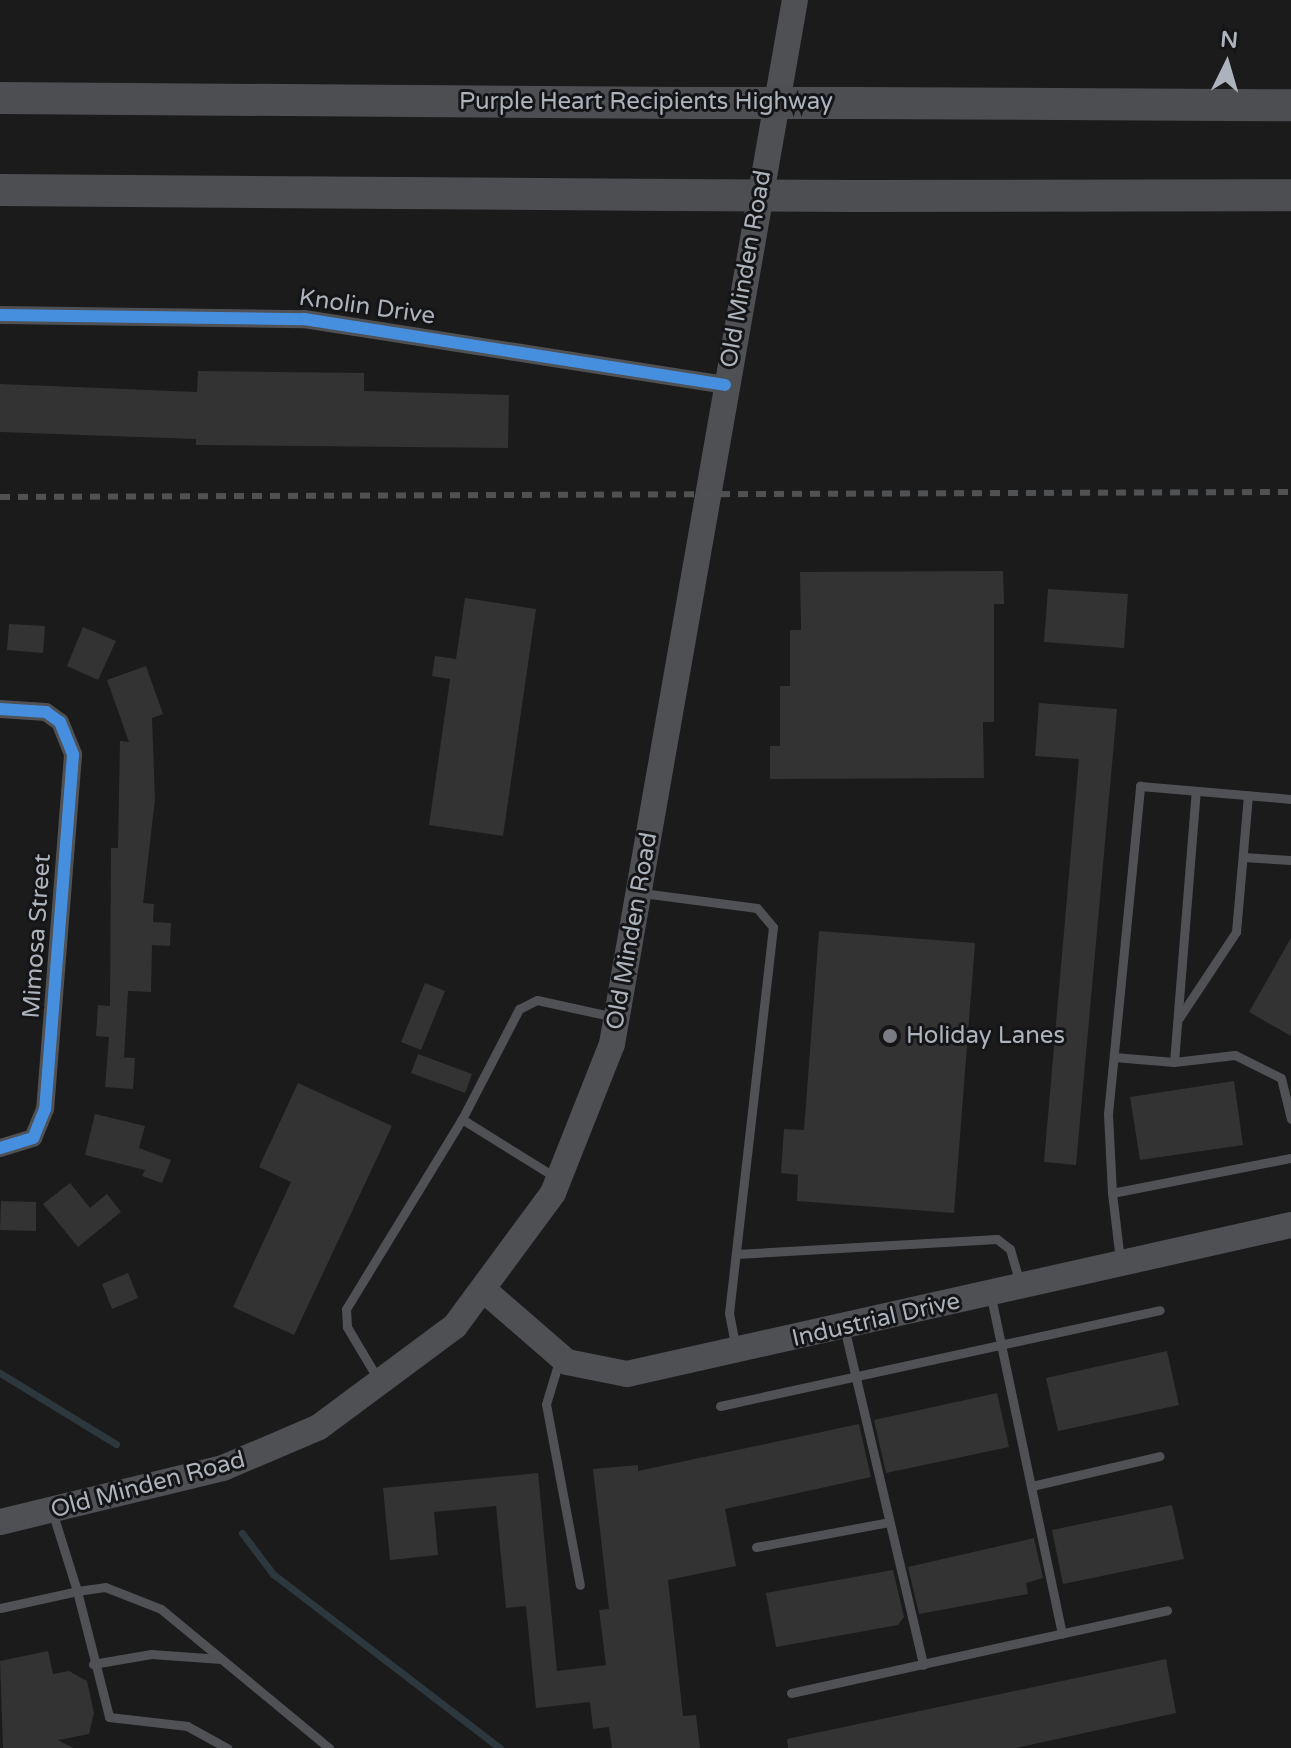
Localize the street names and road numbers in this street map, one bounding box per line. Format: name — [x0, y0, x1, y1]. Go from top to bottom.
street label: Purple Heart Recipients Highway — [459, 88, 833, 116]
street label: Old Minden Road — [714, 168, 778, 370]
street label: Knolin Drive — [297, 283, 437, 331]
street label: Old Minden Road — [600, 830, 664, 1032]
street label: Mimosa Street — [17, 853, 57, 1019]
street label: Industrial Drive — [789, 1287, 963, 1353]
street label: Old Minden Road — [48, 1445, 248, 1525]

